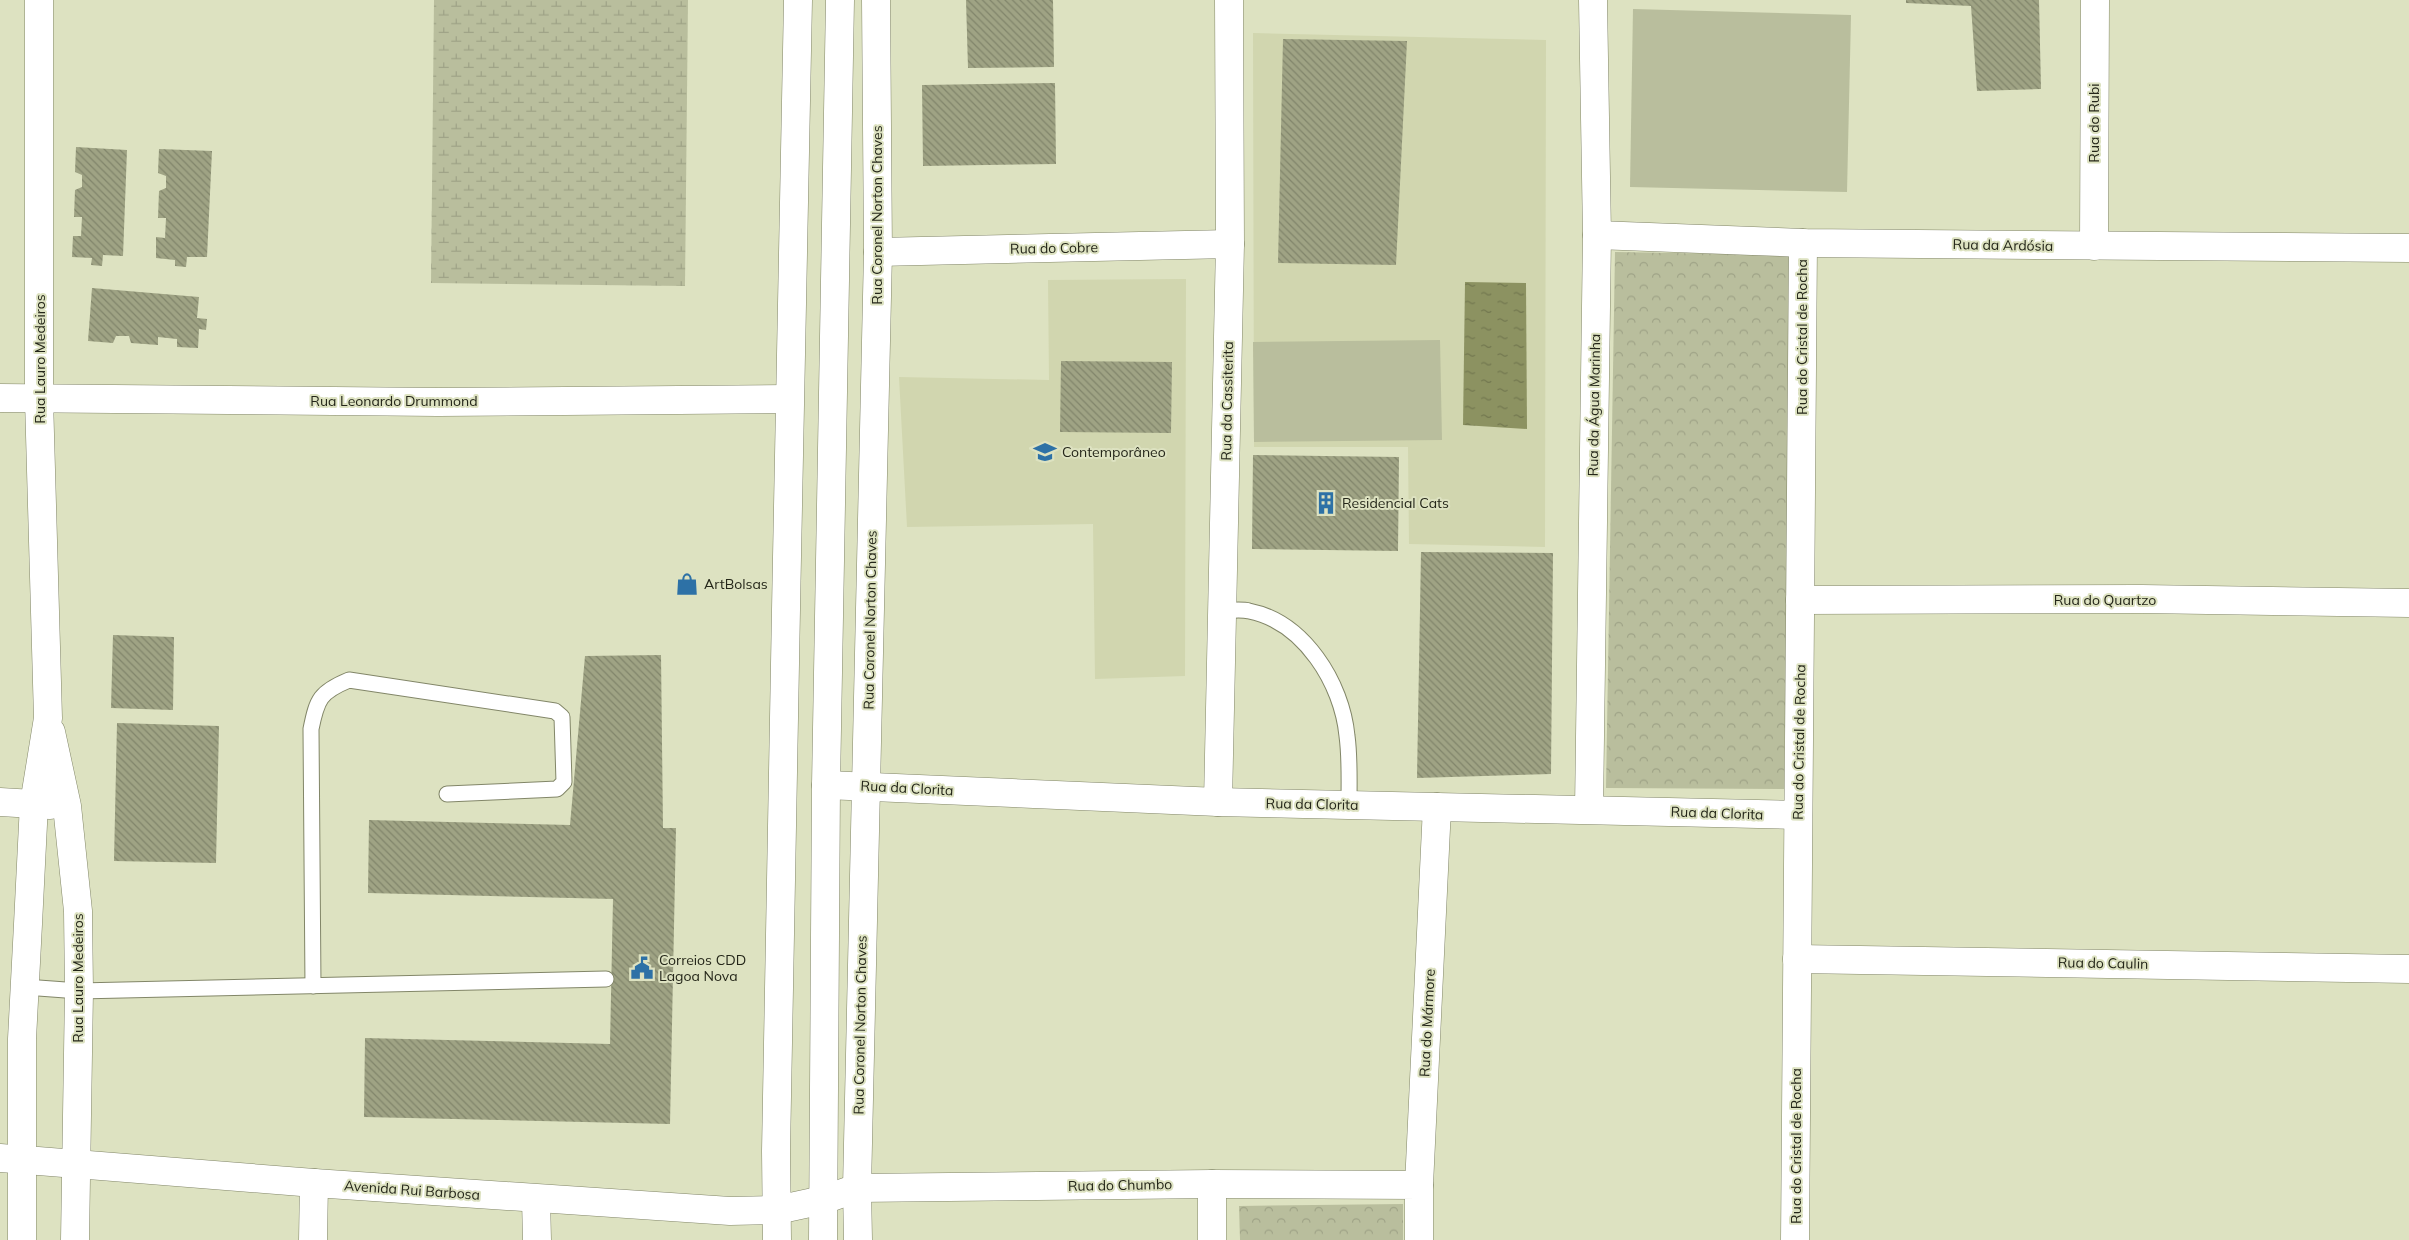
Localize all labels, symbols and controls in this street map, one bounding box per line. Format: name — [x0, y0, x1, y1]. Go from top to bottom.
street label: Rua do Rubi — [2085, 83, 2103, 163]
street label: Rua Coronel Norton Chaves — [868, 125, 886, 305]
street label: Rua da Ardósia — [1953, 235, 2053, 255]
street label: Rua do Cobre — [1010, 238, 1098, 258]
street label: Rua do Cristal de Rocha — [1793, 259, 1811, 415]
street label: Rua Lauro Medeiros — [31, 294, 49, 424]
street label: Rua da Água Marinha — [1584, 334, 1604, 476]
street label: Rua da Cassiterita — [1217, 341, 1237, 461]
street label: Rua Leonardo Drummond — [310, 392, 478, 410]
school or university icon: Contemporâneo — [1032, 439, 1058, 465]
place label: Contemporâneo — [1062, 443, 1166, 461]
building icon: Residencial Cats — [1313, 490, 1339, 516]
place label: Residencial Cats — [1342, 494, 1449, 512]
street label: Rua Coronel Norton Chaves — [859, 530, 881, 710]
shop icon: ArtBolsas — [674, 571, 700, 597]
place label: ArtBolsas — [704, 575, 768, 593]
street label: Rua do Quartzo — [2054, 591, 2156, 609]
street label: Rua do Cristal de Rocha — [1789, 664, 1809, 820]
street label: Rua da Clorita — [860, 777, 954, 799]
street label: Rua da Clorita — [1265, 794, 1359, 814]
street label: Rua da Clorita — [1670, 802, 1764, 824]
street label: Rua Lauro Medeiros — [69, 913, 87, 1043]
street label: Rua Coronel Norton Chaves — [849, 935, 871, 1115]
place label: Correios CDD Lagoa Nova — [659, 951, 746, 985]
street label: Rua do Caulin — [2058, 953, 2148, 973]
public building icon: Correios CDD Lagoa Nova — [629, 955, 655, 981]
street label: Rua do Mármore — [1415, 968, 1439, 1078]
street label: Rua do Cristal de Rocha — [1787, 1068, 1805, 1224]
street label: Rua do Chumbo — [1068, 1175, 1172, 1195]
street label: Avenida Rui Barbosa — [343, 1176, 481, 1204]

